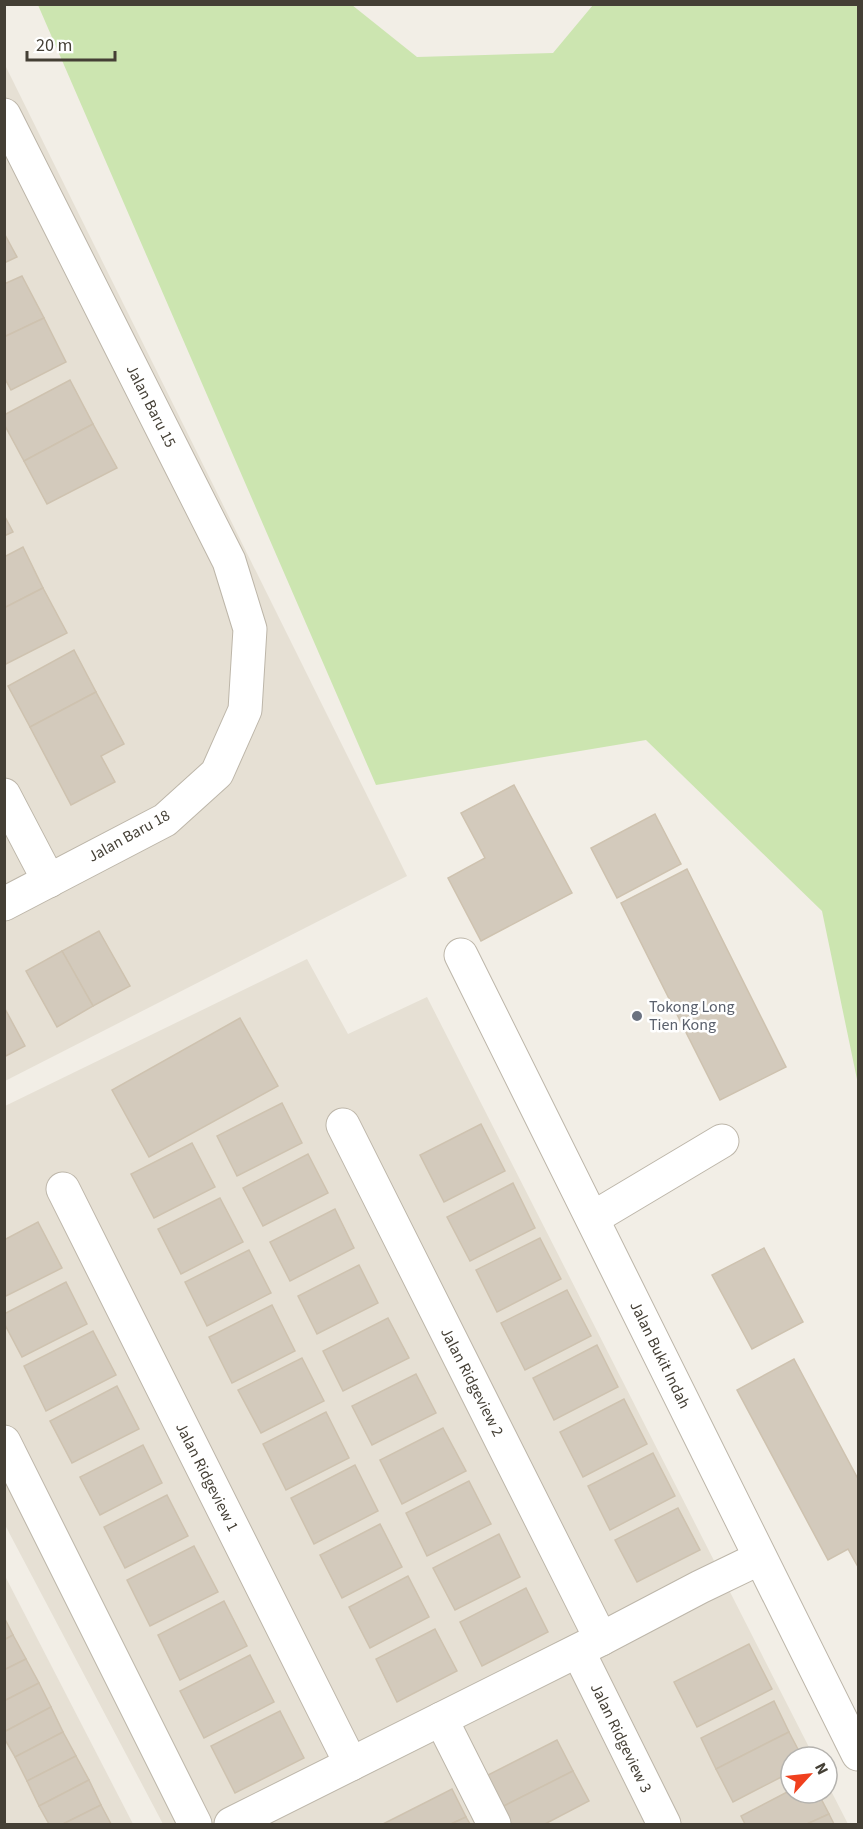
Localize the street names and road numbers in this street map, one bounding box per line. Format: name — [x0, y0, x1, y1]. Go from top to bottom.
street label: Jalan Baru 15 — [121, 361, 181, 451]
street label: Jalan Baru 18 — [84, 804, 174, 868]
street label: Jalan Bukit Indah — [624, 1298, 696, 1412]
street label: Jalan Ridgeview 2 — [435, 1324, 509, 1440]
street label: Jalan Ridgeview 1 — [170, 1419, 244, 1535]
street label: Jalan Ridgeview 3 — [585, 1679, 657, 1797]

